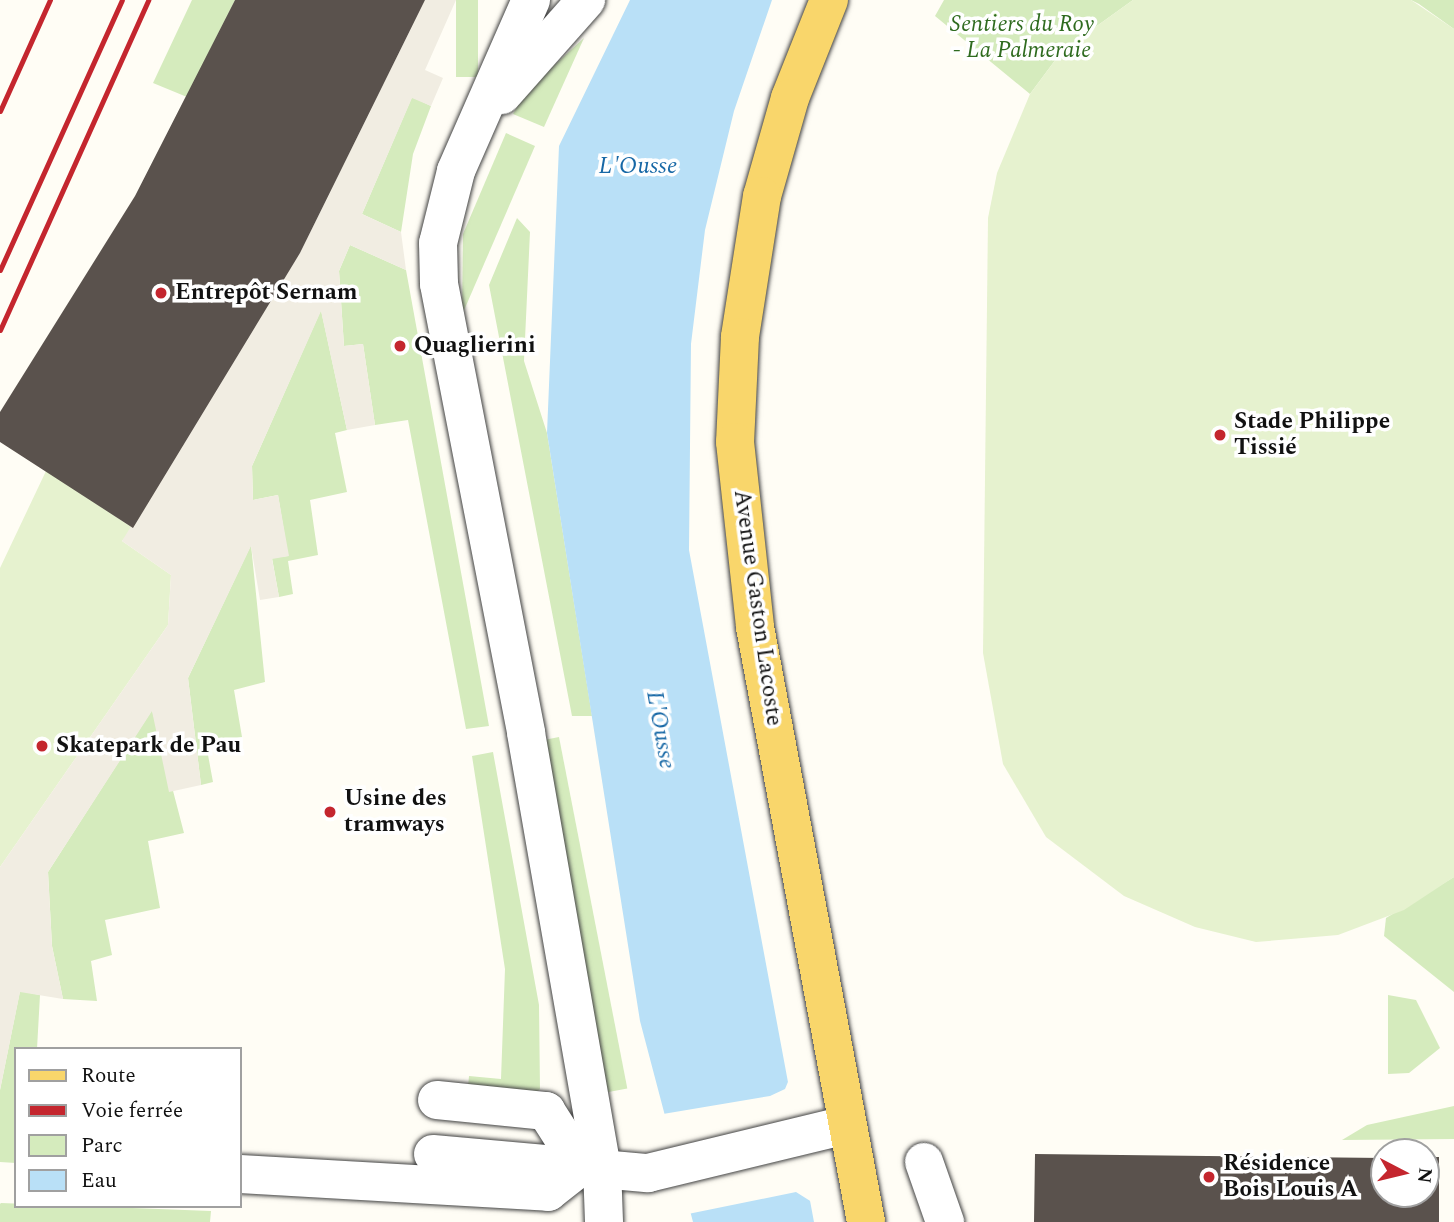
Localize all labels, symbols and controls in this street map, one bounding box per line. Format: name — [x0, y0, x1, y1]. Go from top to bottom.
park label: Sentiers du Roy - La Palmeraie — [950, 11, 1094, 65]
water label: L'Ousse — [599, 153, 677, 181]
place label: Entrepôt Sernam — [175, 279, 358, 307]
marker: Entrepôt Sernam — [153, 285, 169, 301]
place label: Quaglierini — [414, 332, 536, 360]
marker: Quaglierini — [392, 338, 408, 354]
place label: Stade Philippe Tissié — [1234, 408, 1390, 462]
marker: Stade Philippe Tissié — [1212, 427, 1228, 443]
street label: Avenue Gaston Lacoste — [727, 488, 787, 728]
water label: L'Ousse — [639, 689, 681, 771]
place label: Skatepark de Pau — [56, 732, 241, 760]
marker: Skatepark de Pau — [34, 738, 50, 754]
place label: Usine des tramways — [344, 785, 447, 839]
marker: Usine des tramways — [322, 804, 338, 820]
legend — [14, 1047, 242, 1208]
text: Route — [81, 1060, 136, 1092]
text: Voie ferrée — [81, 1095, 183, 1127]
text: Parc — [81, 1130, 123, 1162]
north arrow — [1370, 1138, 1440, 1208]
place label: Résidence Bois Louis A — [1223, 1150, 1358, 1204]
text: Eau — [81, 1165, 117, 1197]
text: N — [1409, 1166, 1440, 1185]
marker: Résidence Bois Louis A — [1201, 1169, 1217, 1185]

